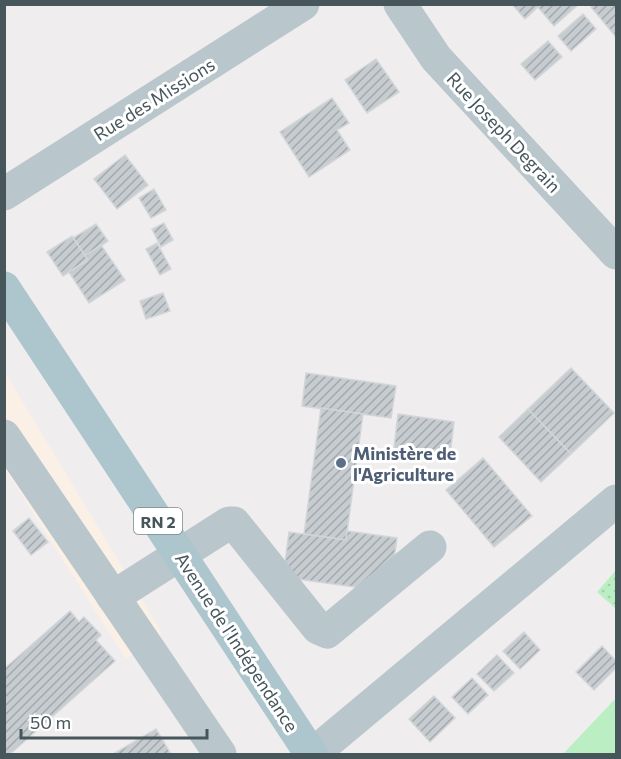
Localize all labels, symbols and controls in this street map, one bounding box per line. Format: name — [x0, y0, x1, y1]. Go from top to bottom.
street label: Rue des Missions — [89, 53, 219, 145]
street label: Rue Joseph Degrain — [443, 67, 565, 197]
place label: Ministère de l'Agriculture — [353, 442, 456, 485]
marker: Ministère de l'Agriculture — [334, 456, 348, 470]
road number: RN 2 — [134, 508, 182, 534]
street label: Avenue de l'Indépendance — [171, 548, 303, 736]
scale bar — [21, 702, 207, 740]
text: 50 m — [30, 711, 71, 733]

